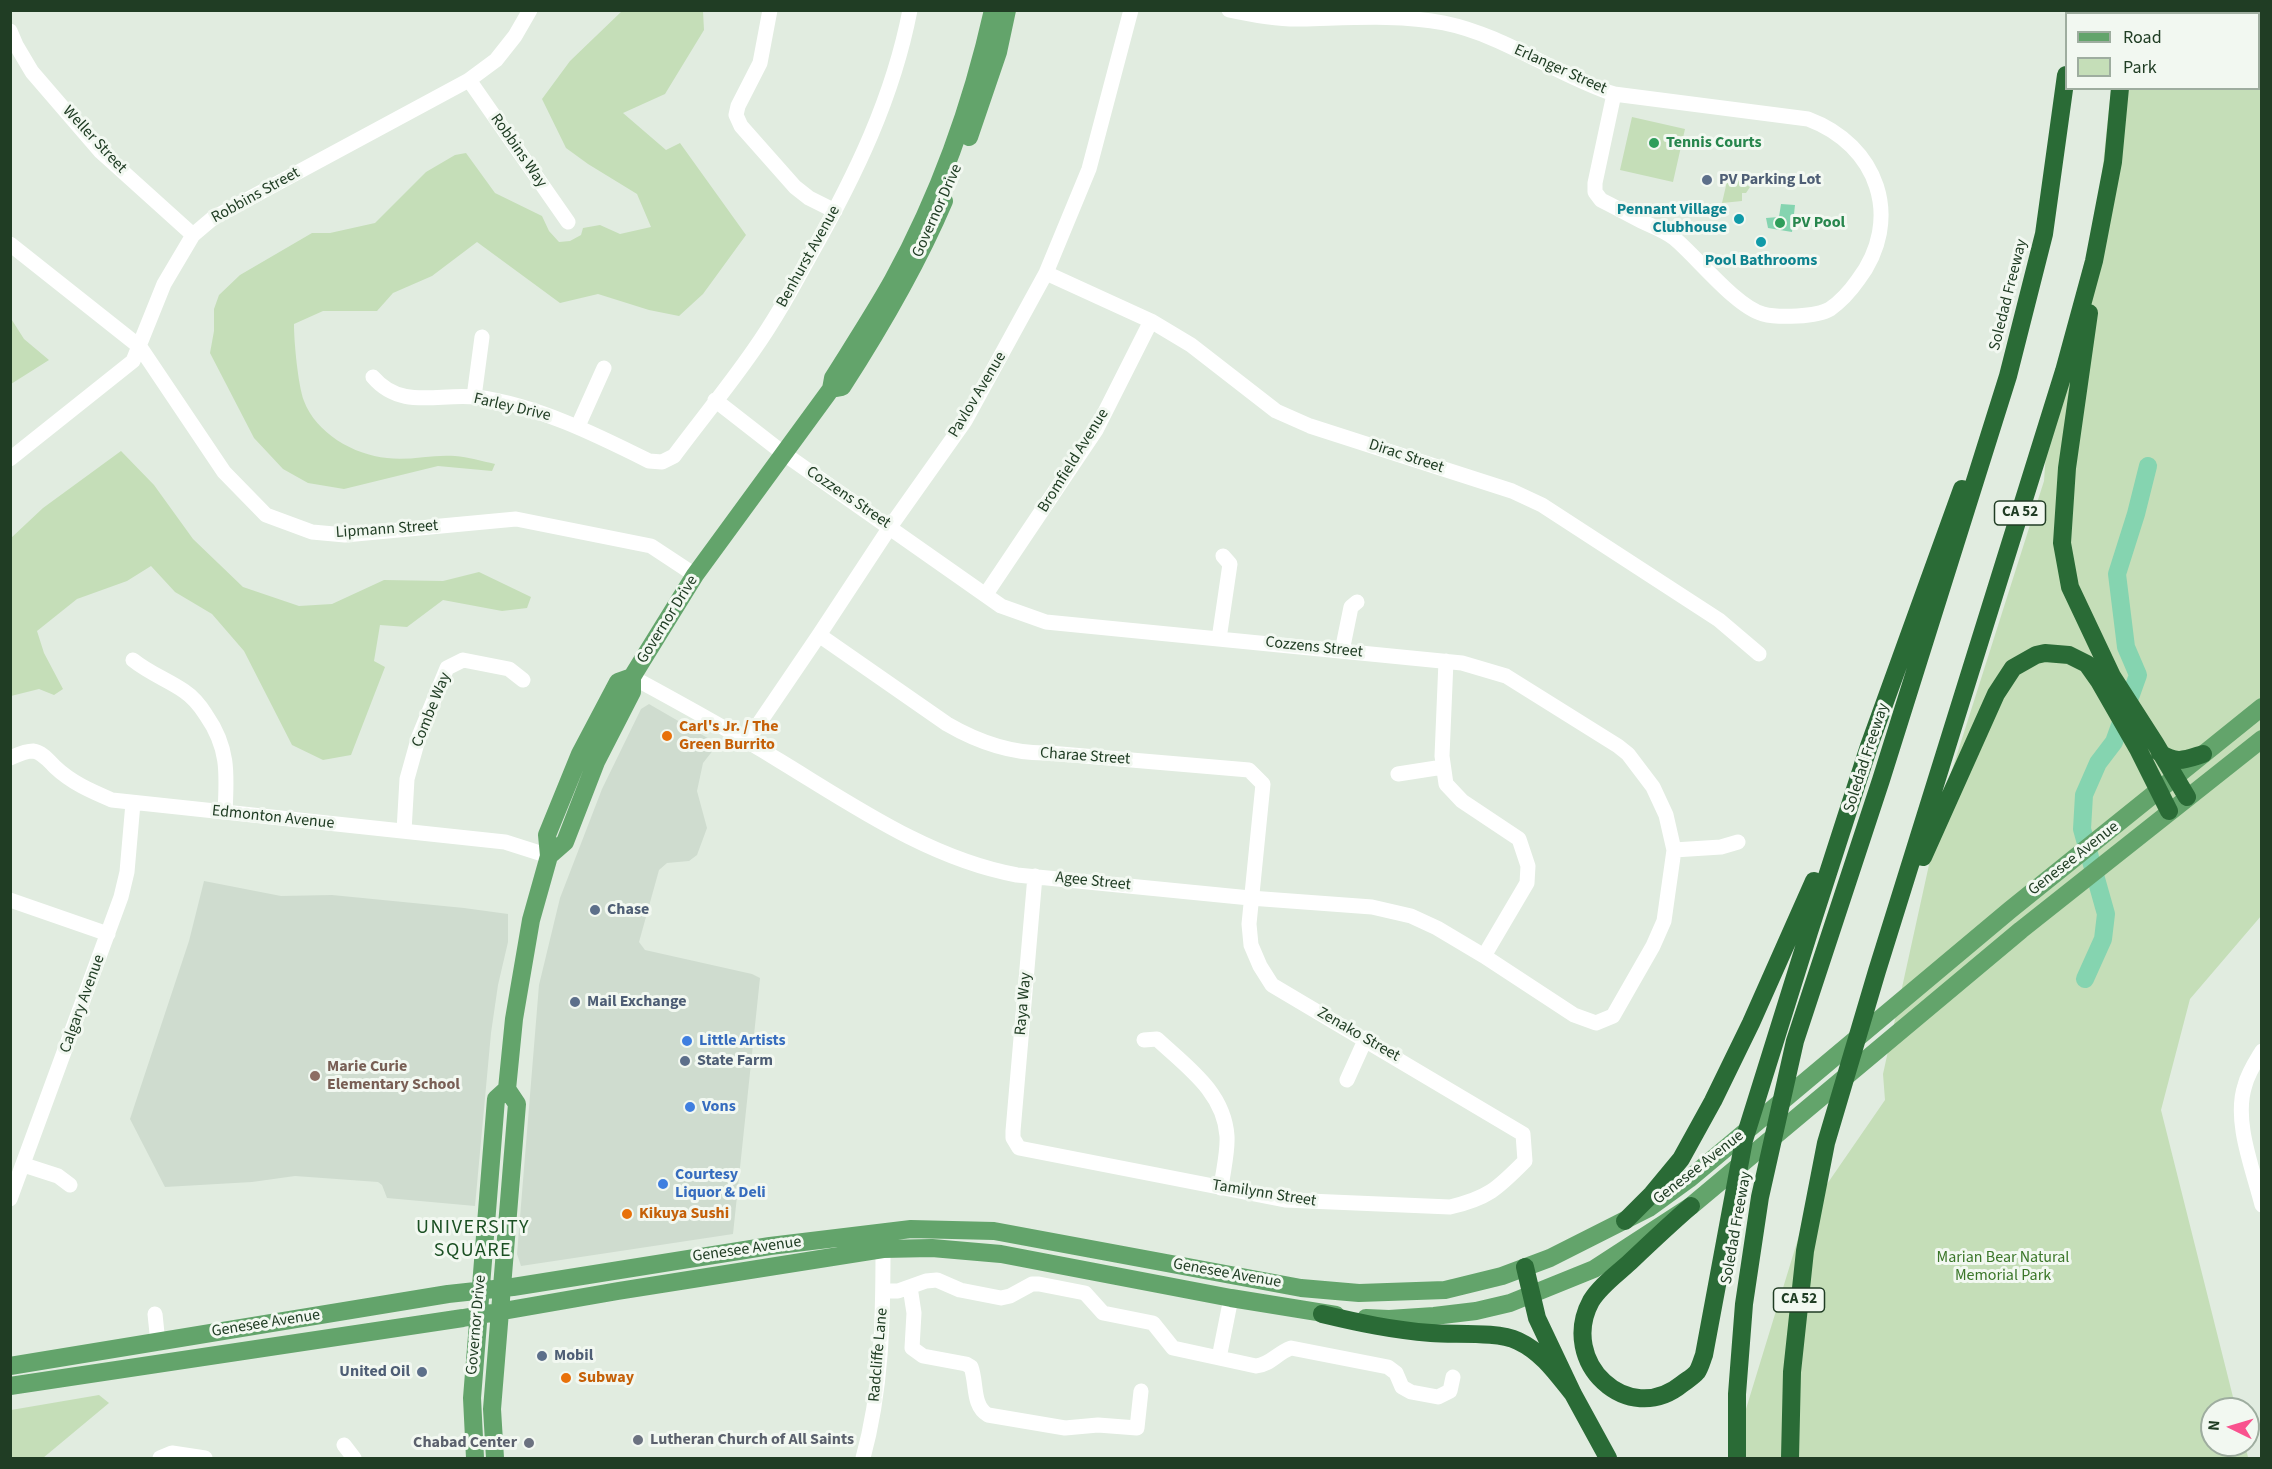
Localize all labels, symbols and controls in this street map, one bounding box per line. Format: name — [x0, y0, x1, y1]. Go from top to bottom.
legend — [2065, 12, 2260, 90]
text: Road — [2123, 25, 2162, 50]
street label: Erlanger Street — [1511, 41, 1609, 99]
text: Park — [2123, 55, 2157, 80]
street label: Weller Street — [58, 102, 130, 178]
street label: Robbins Way — [486, 110, 550, 192]
place label: Tennis Courts — [1666, 133, 1762, 153]
marker: Tennis Courts — [1647, 136, 1661, 150]
street label: Governor Drive — [909, 161, 967, 261]
street label: Robbins Street — [208, 164, 304, 228]
place label: PV Parking Lot — [1719, 170, 1821, 190]
marker: PV Parking Lot — [1700, 173, 1714, 187]
place label: Pennant Village Clubhouse — [1617, 200, 1727, 238]
street label: Benhurst Avenue — [773, 203, 845, 311]
marker: Pennant Village Clubhouse — [1732, 212, 1746, 226]
place label: PV Pool — [1792, 213, 1845, 233]
marker: PV Pool — [1773, 216, 1787, 230]
marker: Pool Bathrooms — [1754, 235, 1768, 249]
street label: Soledad Freeway — [1986, 237, 2032, 353]
place label: Pool Bathrooms — [1705, 251, 1817, 271]
street label: Pavlov Avenue — [945, 349, 1011, 441]
street label: Farley Drive — [472, 390, 552, 426]
street label: Bromfield Avenue — [1034, 406, 1114, 516]
street label: Dirac Street — [1366, 436, 1446, 478]
street label: Cozzens Street — [802, 463, 894, 533]
road number: CA 52 — [1994, 501, 2046, 525]
street label: Lipmann Street — [335, 517, 439, 543]
street label: Governor Drive — [633, 572, 703, 668]
street label: Cozzens Street — [1264, 633, 1364, 663]
street label: Combe Way — [408, 670, 456, 750]
street label: Soledad Freeway — [1840, 701, 1894, 815]
place label: Carl's Jr. / The Green Burrito — [679, 717, 779, 755]
marker: Carl's Jr. / The Green Burrito — [660, 729, 674, 743]
street label: Charae Street — [1039, 744, 1131, 770]
street label: Edmonton Avenue — [211, 802, 335, 834]
street label: Genesee Avenue — [2025, 818, 2123, 900]
street label: Agee Street — [1054, 868, 1132, 896]
place label: Chase — [607, 900, 649, 920]
marker: Chase — [588, 903, 602, 917]
street label: Calgary Avenue — [56, 952, 110, 1056]
street label: Raya Way — [1012, 972, 1036, 1036]
place label: Mail Exchange — [587, 992, 686, 1012]
marker: Mail Exchange — [568, 995, 582, 1009]
street label: Zenako Street — [1313, 1004, 1403, 1066]
place label: Little Artists — [699, 1031, 786, 1051]
marker: Little Artists — [680, 1034, 694, 1048]
place label: State Farm — [697, 1051, 773, 1071]
marker: State Farm — [678, 1054, 692, 1068]
place label: Marie Curie Elementary School — [327, 1057, 460, 1095]
marker: Marie Curie Elementary School — [308, 1069, 322, 1083]
place label: Vons — [702, 1097, 736, 1117]
marker: Vons — [683, 1100, 697, 1114]
street label: Genesee Avenue — [1650, 1127, 1748, 1209]
place label: Courtesy Liquor & Deli — [675, 1165, 766, 1203]
street label: Soledad Freeway — [1718, 1170, 1756, 1286]
street label: Tamilynn Street — [1211, 1176, 1317, 1212]
marker: Courtesy Liquor & Deli — [656, 1177, 670, 1191]
place label: Kikuya Sushi — [639, 1204, 729, 1224]
marker: Kikuya Sushi — [620, 1207, 634, 1221]
district label: UNIVERSITY SQUARE — [416, 1217, 530, 1264]
street label: Genesee Avenue — [691, 1233, 803, 1267]
park label: Marian Bear Natural Memorial Park — [1937, 1248, 2069, 1286]
street label: Genesee Avenue — [1171, 1255, 1283, 1293]
street label: Governor Drive — [463, 1274, 491, 1376]
road number: CA 52 — [1774, 1288, 1824, 1312]
street label: Genesee Avenue — [210, 1306, 322, 1342]
street label: Radcliffe Lane — [865, 1307, 893, 1403]
place label: Mobil — [554, 1346, 593, 1366]
marker: Mobil — [535, 1349, 549, 1363]
place label: United Oil — [339, 1362, 410, 1382]
marker: United Oil — [415, 1365, 429, 1379]
place label: Subway — [578, 1368, 634, 1388]
marker: Subway — [559, 1371, 573, 1385]
north arrow — [2200, 1397, 2260, 1457]
text: N — [2203, 1419, 2225, 1432]
place label: Lutheran Church of All Saints — [650, 1430, 854, 1450]
place label: Chabad Center — [413, 1433, 517, 1453]
marker: Lutheran Church of All Saints — [631, 1433, 645, 1447]
marker: Chabad Center — [522, 1436, 536, 1450]

